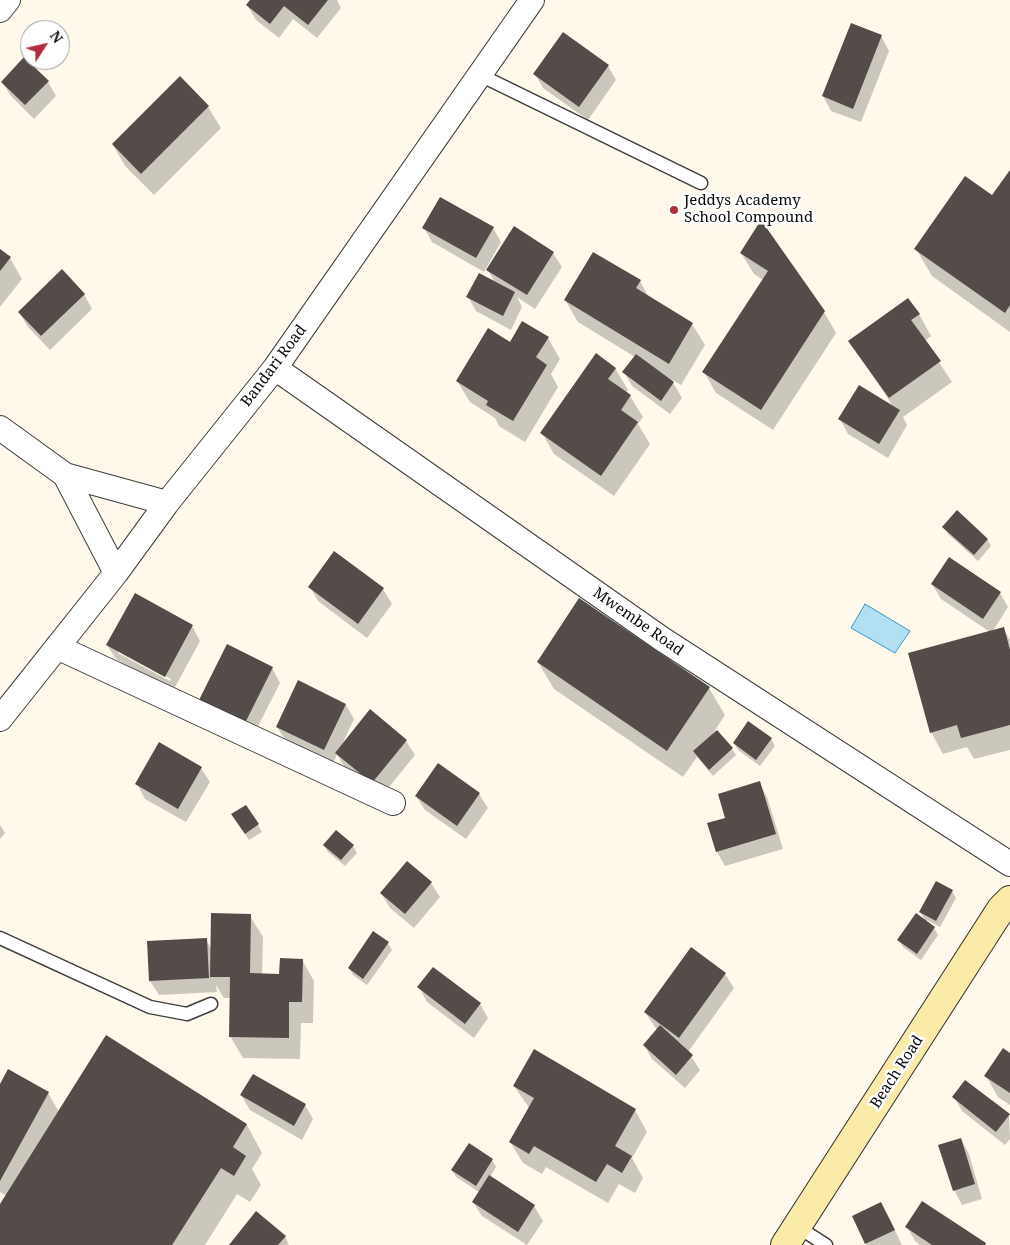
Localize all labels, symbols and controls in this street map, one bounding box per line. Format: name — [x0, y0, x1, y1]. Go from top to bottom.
north arrow — [20, 20, 70, 70]
text: N — [46, 27, 68, 47]
place label: Jeddys Academy School Compound — [684, 192, 813, 227]
marker: Jeddys Academy School Compound — [668, 204, 680, 216]
street label: Bandari Road — [237, 322, 311, 410]
street label: Mwembe Road — [589, 584, 687, 660]
street label: Beach Road — [867, 1032, 927, 1112]

